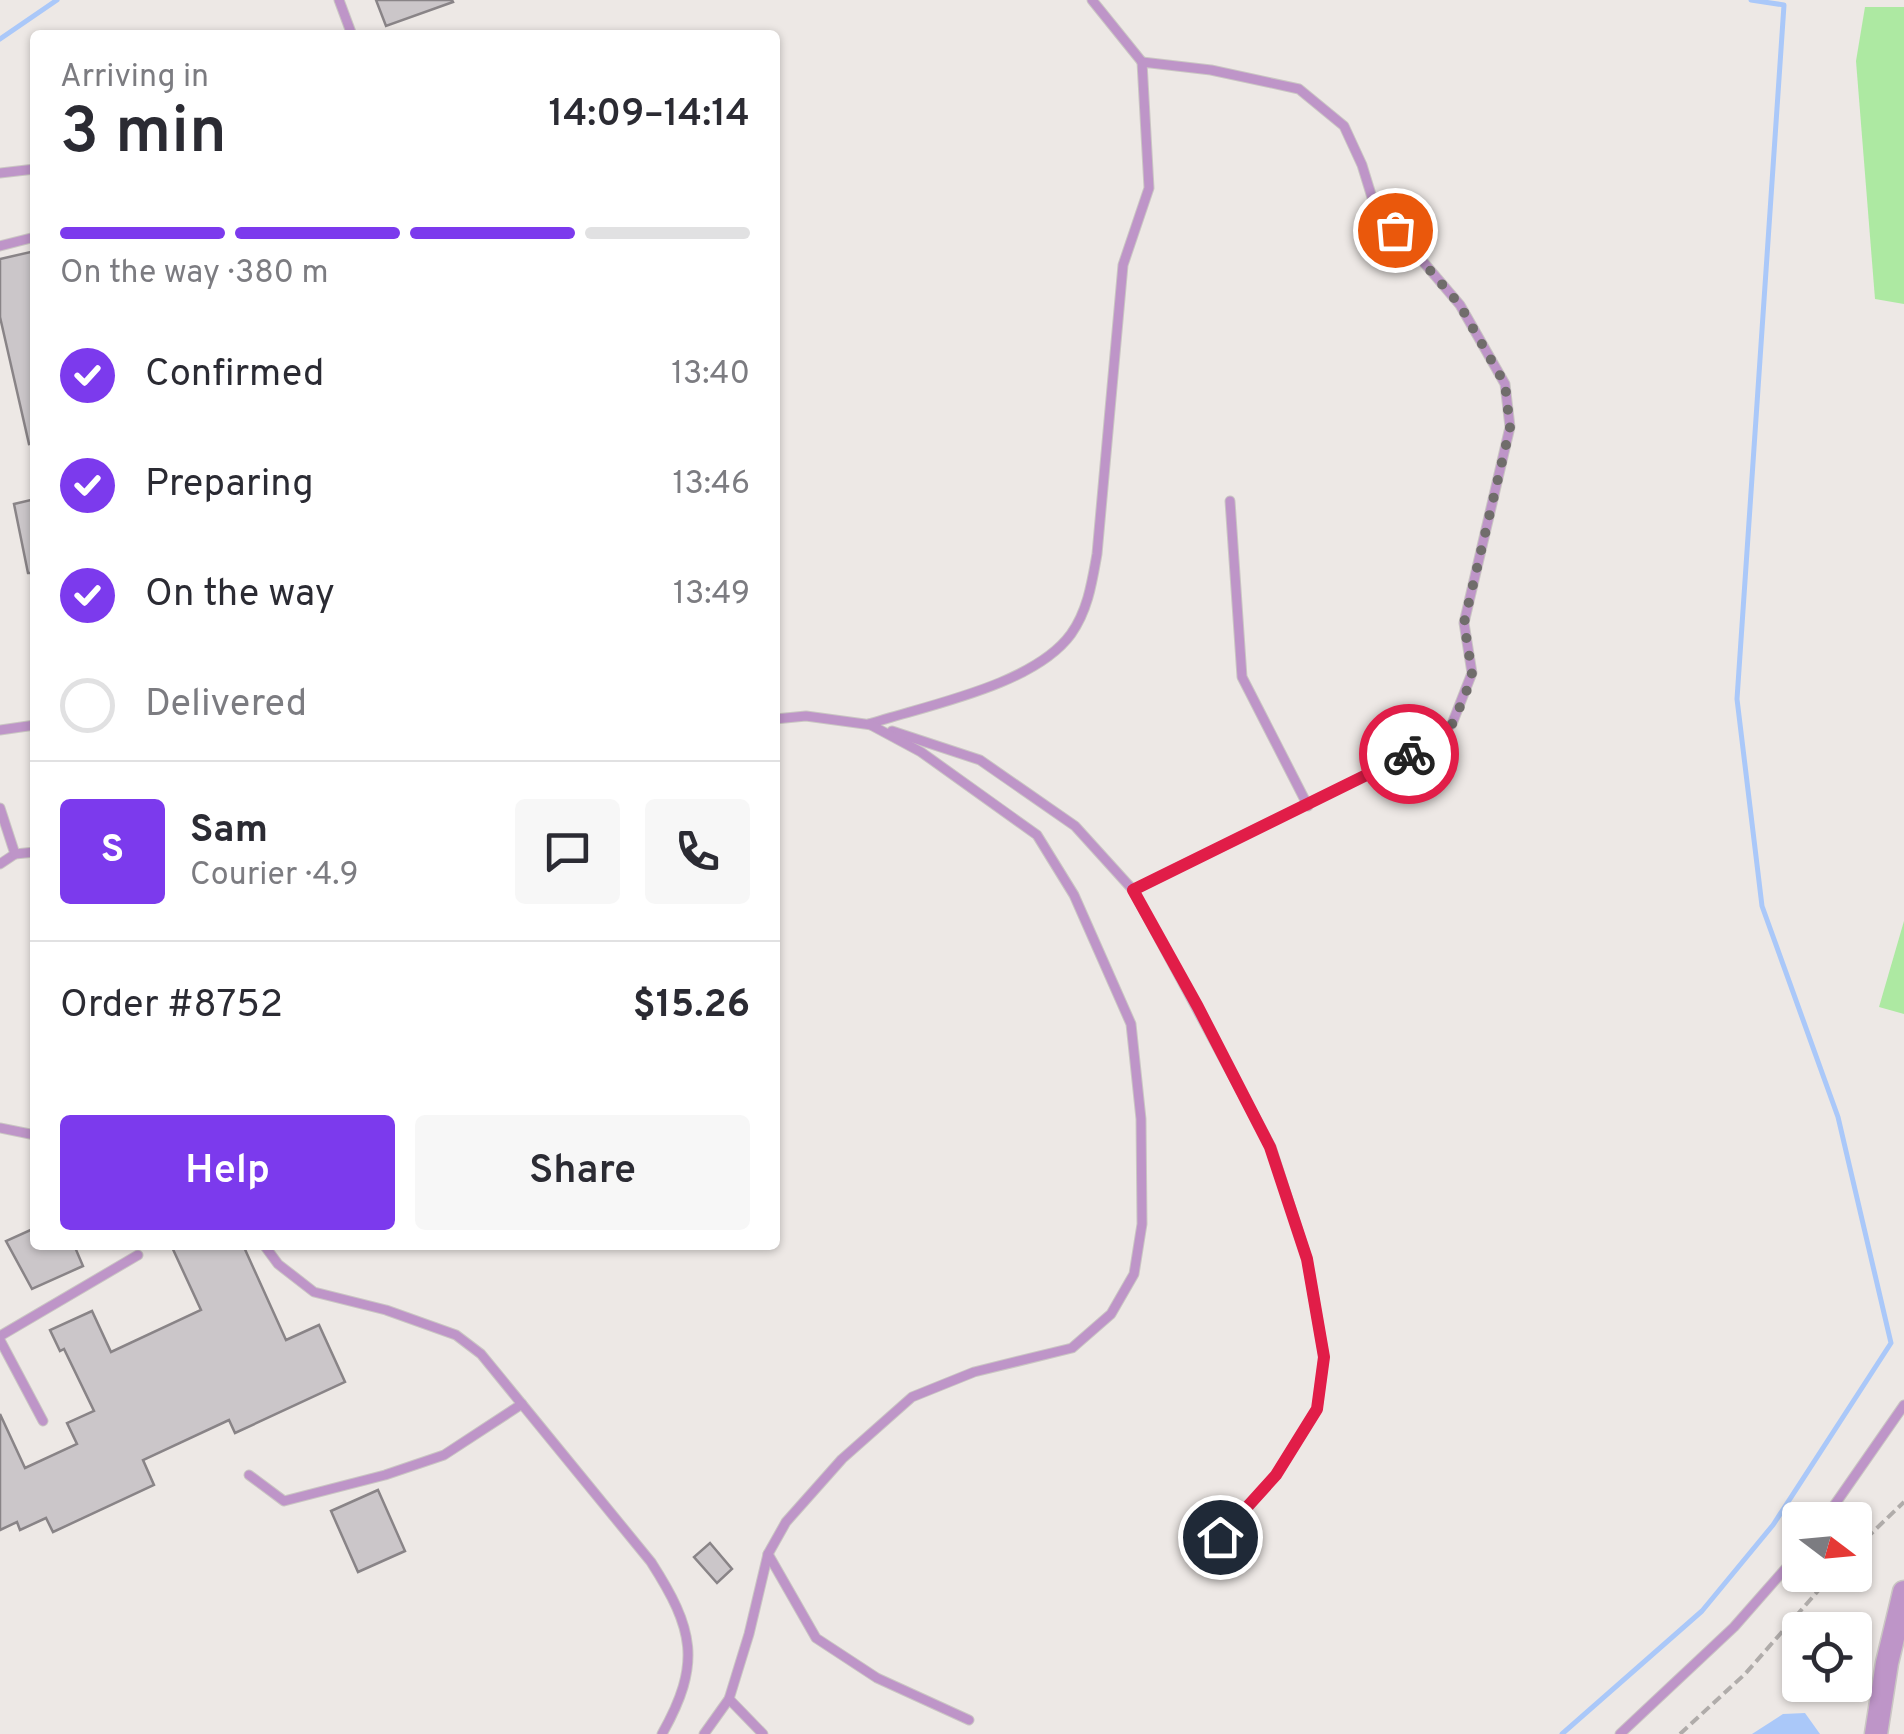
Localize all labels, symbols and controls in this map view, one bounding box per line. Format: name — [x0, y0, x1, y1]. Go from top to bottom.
text: Arriving in — [60, 58, 209, 98]
text: 14:09–14:14 — [549, 91, 750, 140]
text: 3 min — [60, 94, 227, 176]
pin — [1353, 188, 1438, 273]
icon: bag — [1368, 203, 1423, 258]
text: On the way · 380 m — [60, 254, 329, 294]
icon: check — [60, 348, 115, 403]
text: Confirmed — [145, 351, 324, 400]
text: 13:40 — [671, 355, 750, 395]
icon: check — [60, 458, 115, 513]
text: Preparing — [145, 461, 314, 510]
text: 13:46 — [673, 465, 750, 505]
icon: check — [60, 568, 115, 623]
text: On the way — [145, 571, 335, 620]
text: 13:49 — [673, 575, 750, 615]
text: Delivered — [145, 681, 307, 730]
courier — [1359, 704, 1459, 804]
icon: bike — [1382, 727, 1437, 782]
button: chat — [515, 799, 620, 904]
button: phone — [645, 799, 750, 904]
text: Sam — [190, 807, 268, 856]
text: S — [101, 827, 124, 876]
text: Courier · 4.9 — [190, 856, 359, 896]
text: Order #8752 — [60, 982, 283, 1031]
text: $15.26 — [633, 982, 750, 1031]
button: Help — [60, 1115, 395, 1230]
button: Share — [415, 1115, 750, 1230]
pin — [1178, 1495, 1263, 1580]
north arrow — [1782, 1502, 1872, 1592]
map controls — [1782, 1502, 1872, 1702]
icon: home — [1193, 1510, 1248, 1565]
button: locate — [1782, 1612, 1872, 1702]

